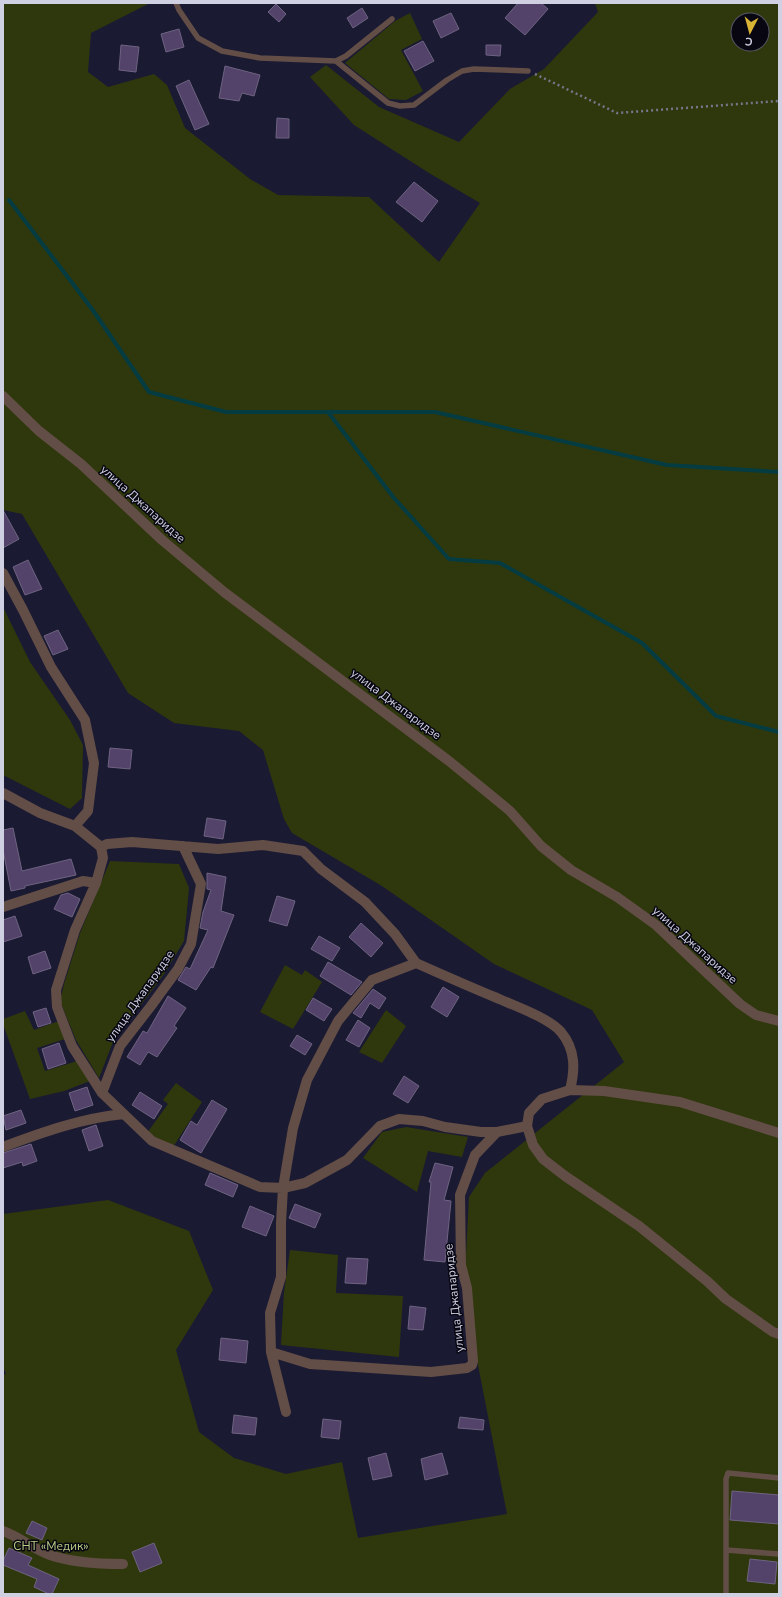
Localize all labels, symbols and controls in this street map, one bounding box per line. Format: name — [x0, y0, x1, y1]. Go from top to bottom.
north arrow — [730, 12, 770, 52]
text: С — [744, 34, 754, 49]
street label: улица Джапаридзе — [97, 462, 189, 546]
street label: улица Джапаридзе — [348, 665, 444, 743]
street label: улица Джапаридзе — [649, 903, 741, 987]
street label: улица Джапаридзе — [102, 947, 178, 1045]
street label: улица Джапаридзе — [440, 1243, 468, 1353]
park label: СНТ «Медик» — [13, 1538, 89, 1554]

